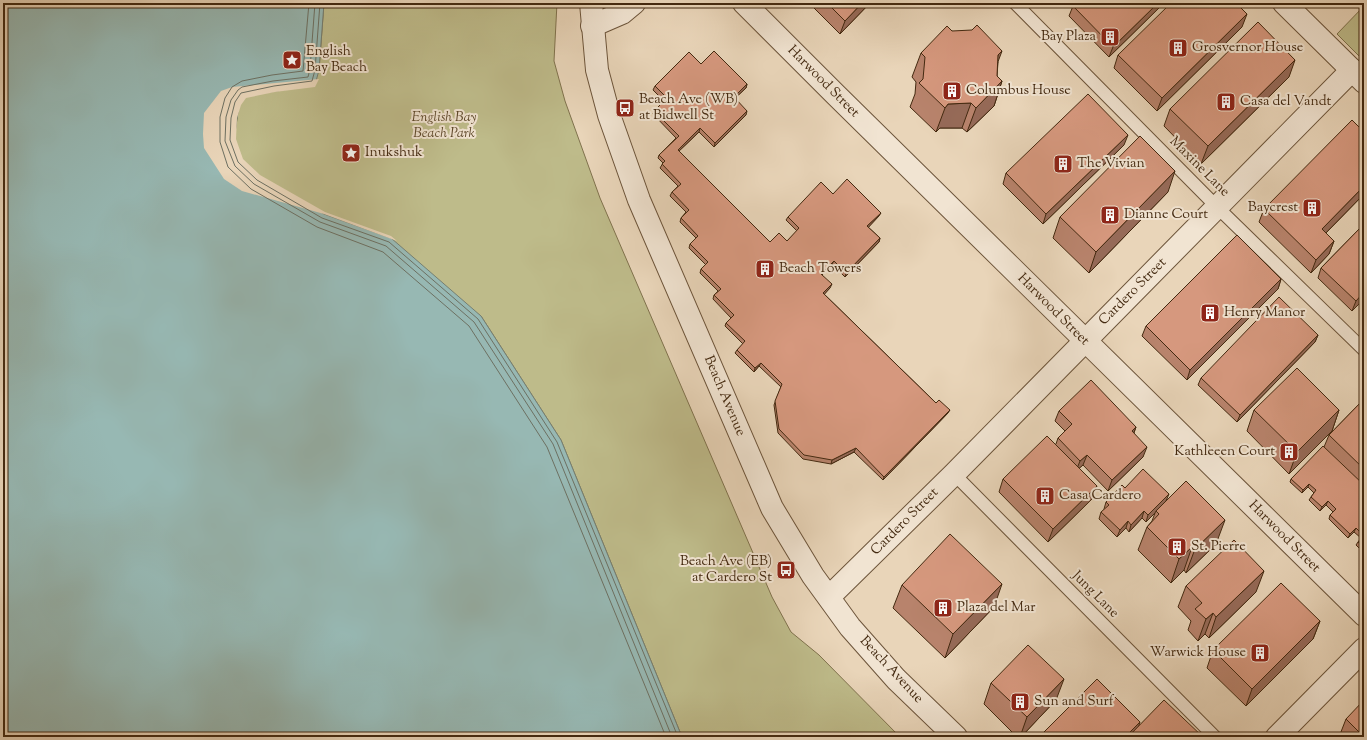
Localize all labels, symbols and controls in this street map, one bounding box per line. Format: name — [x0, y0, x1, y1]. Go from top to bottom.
building icon: Bay Plaza — [1099, 26, 1121, 48]
place label: Bay Plaza — [1041, 27, 1097, 47]
building icon: Grosvernor House — [1167, 37, 1189, 59]
place label: Grosvernor House — [1192, 38, 1303, 58]
street label: Harwood Street — [782, 41, 864, 123]
place label: English Bay Beach — [306, 42, 367, 78]
place icon: English Bay Beach — [281, 49, 303, 71]
building icon: Columbus House — [941, 80, 963, 102]
place label: Columbus House — [966, 81, 1071, 101]
place label: Beach Ave (WB) at Bidwell St — [639, 90, 738, 126]
building icon: Casa del Vandt — [1215, 91, 1237, 113]
place label: Casa del Vandt — [1240, 92, 1331, 112]
bus stop icon: Beach Ave (WB) at Bidwell St — [614, 97, 636, 119]
park label: English Bay Beach Park — [412, 108, 477, 144]
street label: Maxine Lane — [1164, 132, 1234, 202]
place icon: Inukshuk — [340, 142, 362, 164]
place label: Inukshuk — [365, 143, 423, 163]
building icon: The Vivian — [1052, 153, 1074, 175]
place label: The Vivian — [1077, 154, 1145, 174]
building icon: Baycrest — [1301, 197, 1323, 219]
place label: Baycrest — [1248, 198, 1298, 218]
building icon: Dianne Court — [1099, 204, 1121, 226]
place label: Dianne Court — [1124, 205, 1208, 225]
street label: Cardero Street — [1094, 253, 1172, 331]
building icon: Beach Towers — [754, 258, 776, 280]
place label: Beach Towers — [779, 259, 861, 279]
street label: Harwood Street — [1012, 269, 1094, 351]
building icon: Henry Manor — [1199, 302, 1221, 324]
place label: Henry Manor — [1224, 303, 1306, 323]
street label: Beach Avenue — [698, 353, 750, 439]
building icon: Kathleeen Court — [1278, 441, 1300, 463]
place label: Kathleeen Court — [1174, 442, 1275, 462]
street label: Cardero Street — [866, 483, 944, 561]
building icon: Casa Cardero — [1034, 485, 1056, 507]
place label: Casa Cardero — [1059, 486, 1142, 506]
street label: Harwood Street — [1243, 496, 1325, 578]
building icon: St. Pierre — [1166, 536, 1188, 558]
place label: St. Pierre — [1191, 537, 1246, 557]
place label: Beach Ave (EB) at Cardero St — [680, 552, 772, 588]
bus stop icon: Beach Ave (EB) at Cardero St — [775, 559, 797, 581]
street label: Jung Lane — [1066, 566, 1123, 623]
building icon: Plaza del Mar — [932, 597, 954, 619]
place label: Plaza del Mar — [957, 598, 1036, 618]
street label: Beach Avenue — [854, 632, 928, 708]
building icon: Warwick House — [1249, 642, 1271, 664]
place label: Warwick House — [1150, 643, 1246, 663]
building icon: Sun and Surf — [1009, 691, 1031, 713]
place label: Sun and Surf — [1034, 692, 1115, 712]

